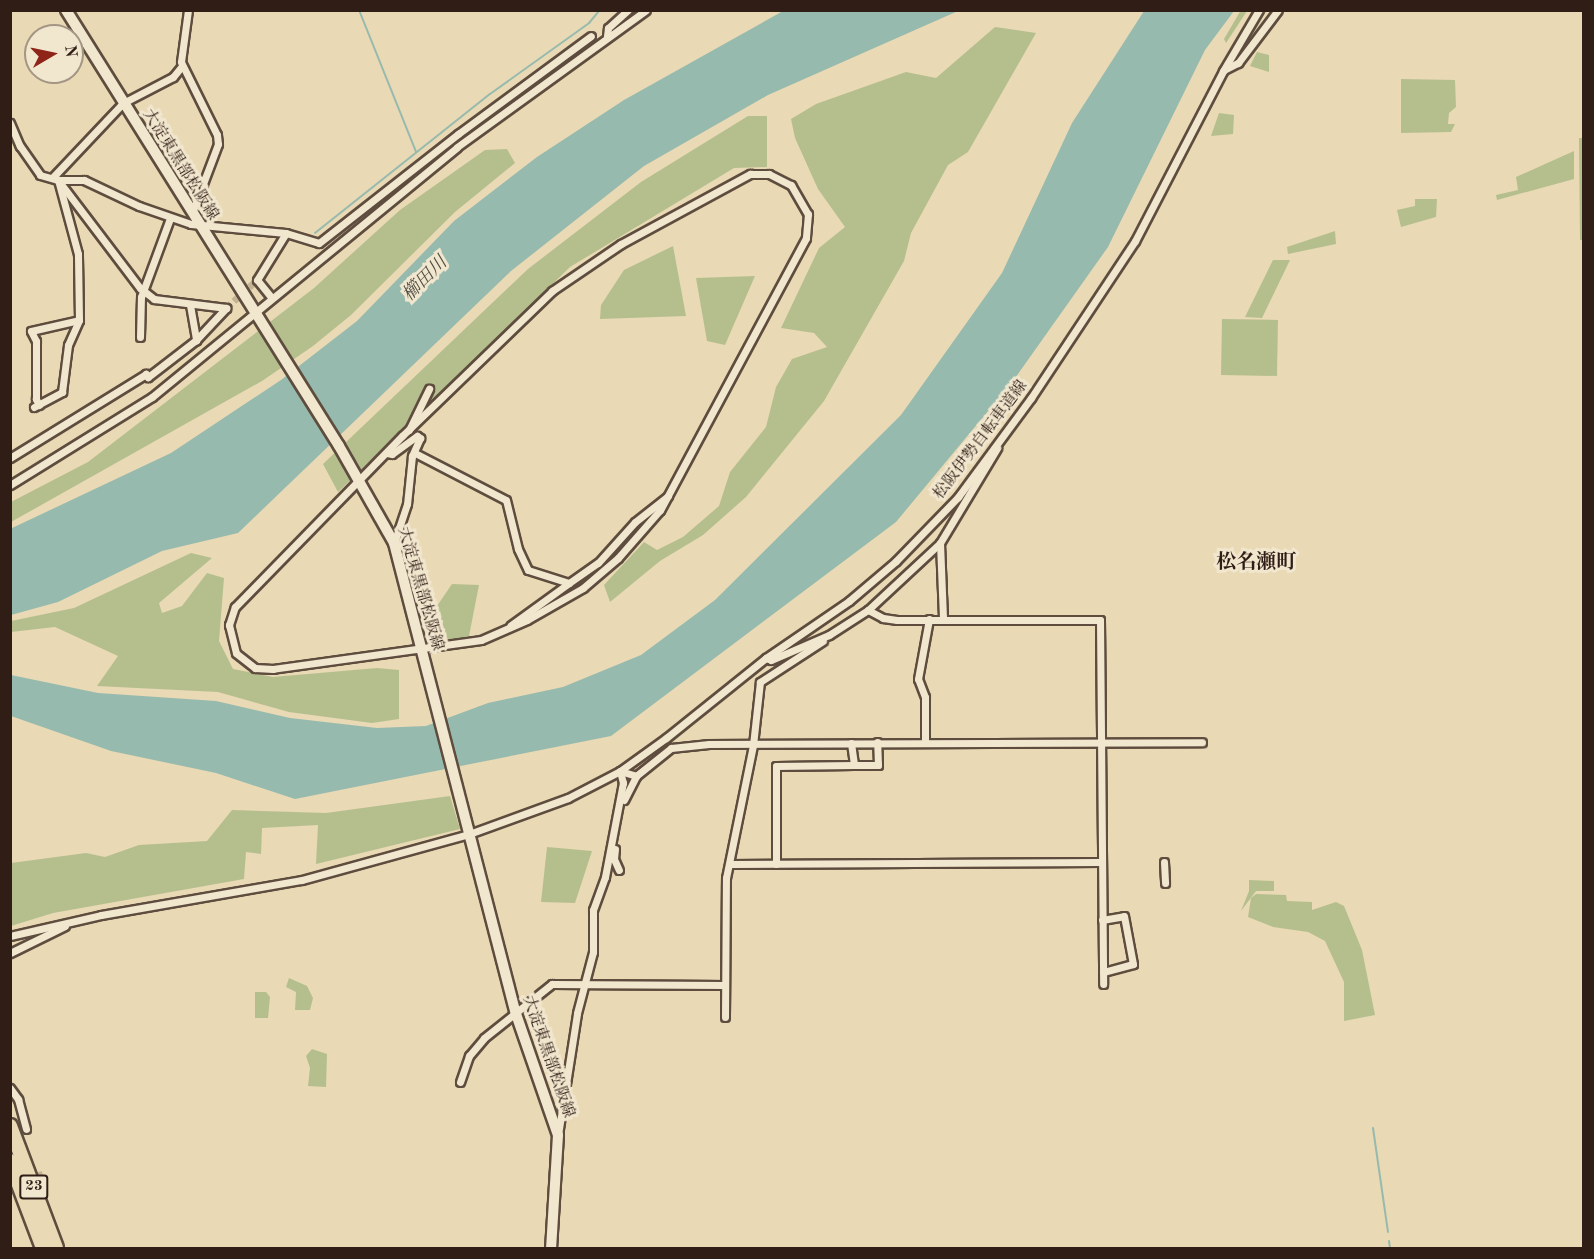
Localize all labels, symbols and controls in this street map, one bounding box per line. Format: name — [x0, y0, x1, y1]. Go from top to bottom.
north arrow — [24, 24, 84, 84]
text: N — [61, 44, 79, 59]
street label: 大淀東黒部松阪線 — [138, 106, 222, 224]
water label: 櫛田川 — [398, 252, 452, 306]
street label: 松阪伊勢自転車道線 — [930, 377, 1032, 503]
street label: 大淀東黒部松阪線 — [393, 525, 447, 653]
district label: 松名瀬町 — [1216, 551, 1296, 575]
street label: 大淀東黒部松阪線 — [518, 993, 578, 1121]
road number: 23 — [19, 1175, 49, 1199]

